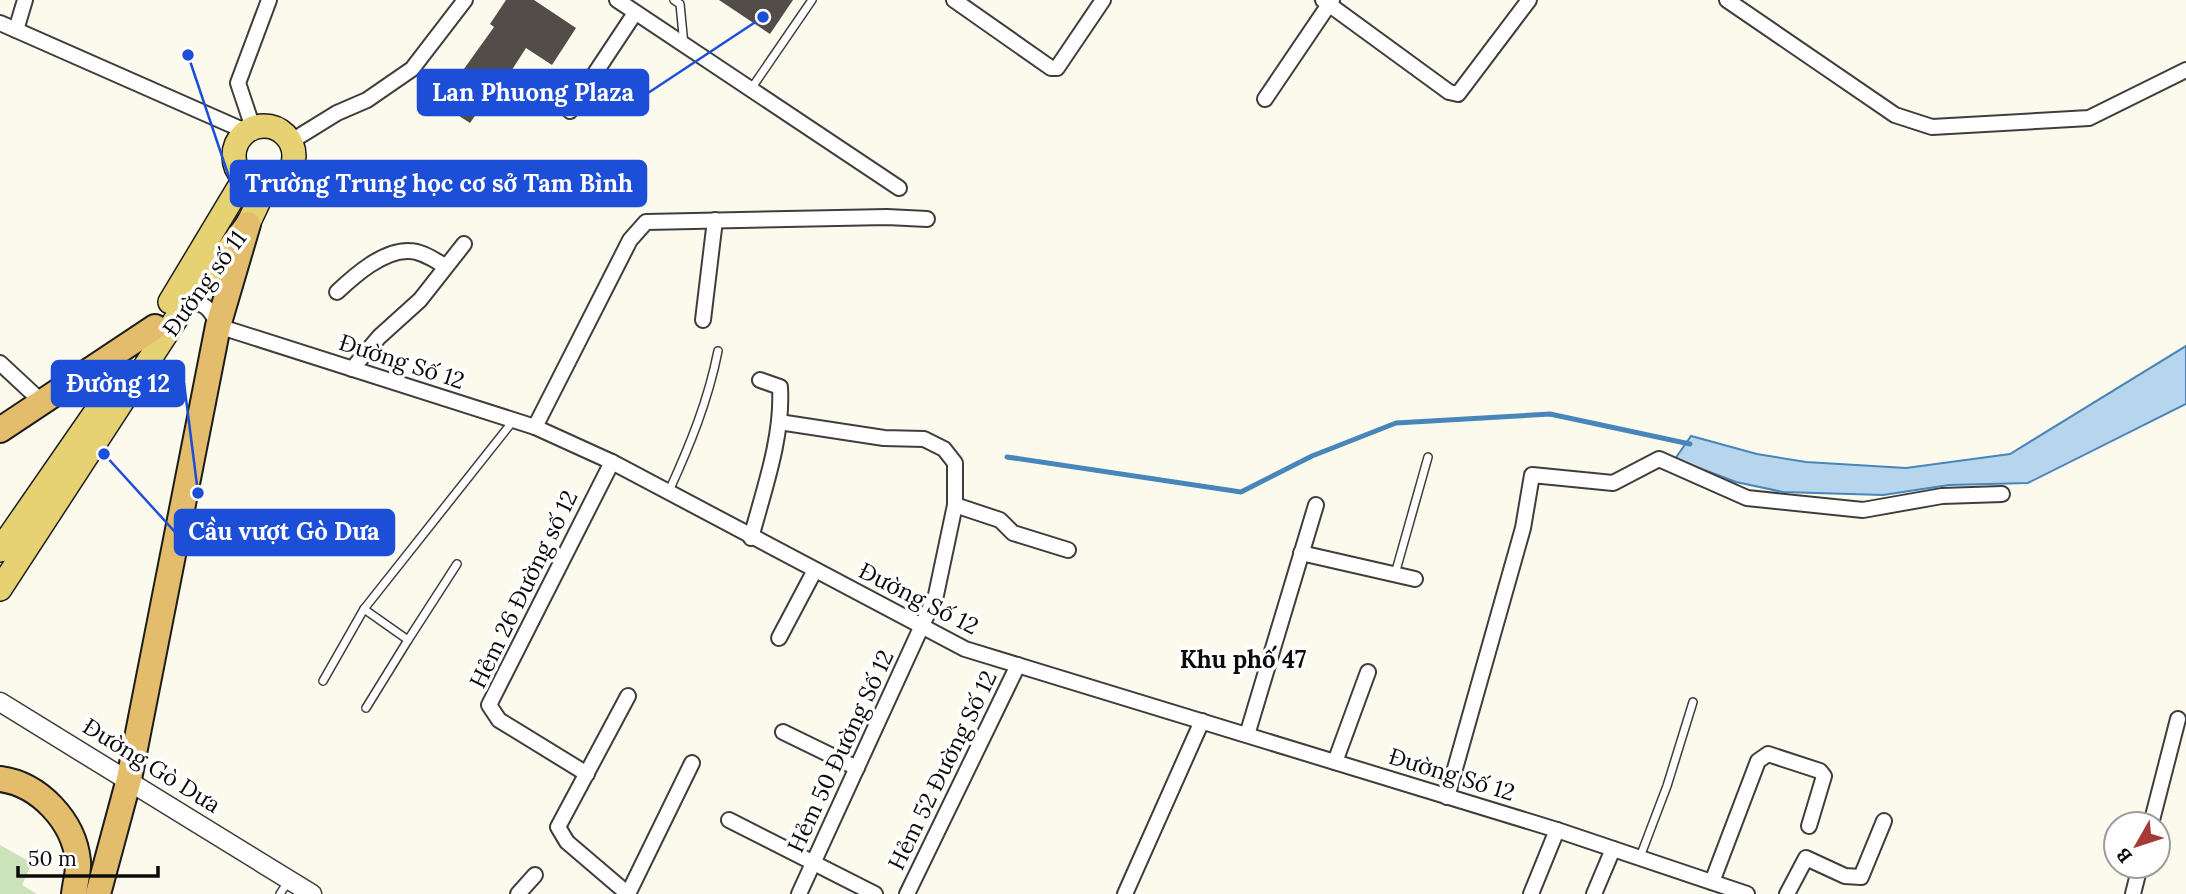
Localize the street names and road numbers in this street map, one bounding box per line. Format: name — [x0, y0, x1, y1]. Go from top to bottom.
street label: Đường số 11 — [156, 224, 252, 342]
street label: Đường Số 12 — [336, 327, 468, 395]
street label: Hẻm 26 Đường số 12 — [462, 485, 584, 693]
street label: Đường Số 12 — [854, 555, 984, 641]
street label: Hẻm 50 Đường Số 12 — [780, 645, 900, 857]
street label: Hẻm 52 Đường Số 12 — [881, 666, 1003, 874]
street label: Đường Gò Dưa — [78, 711, 226, 819]
street label: Đường Số 12 — [1385, 741, 1519, 807]

